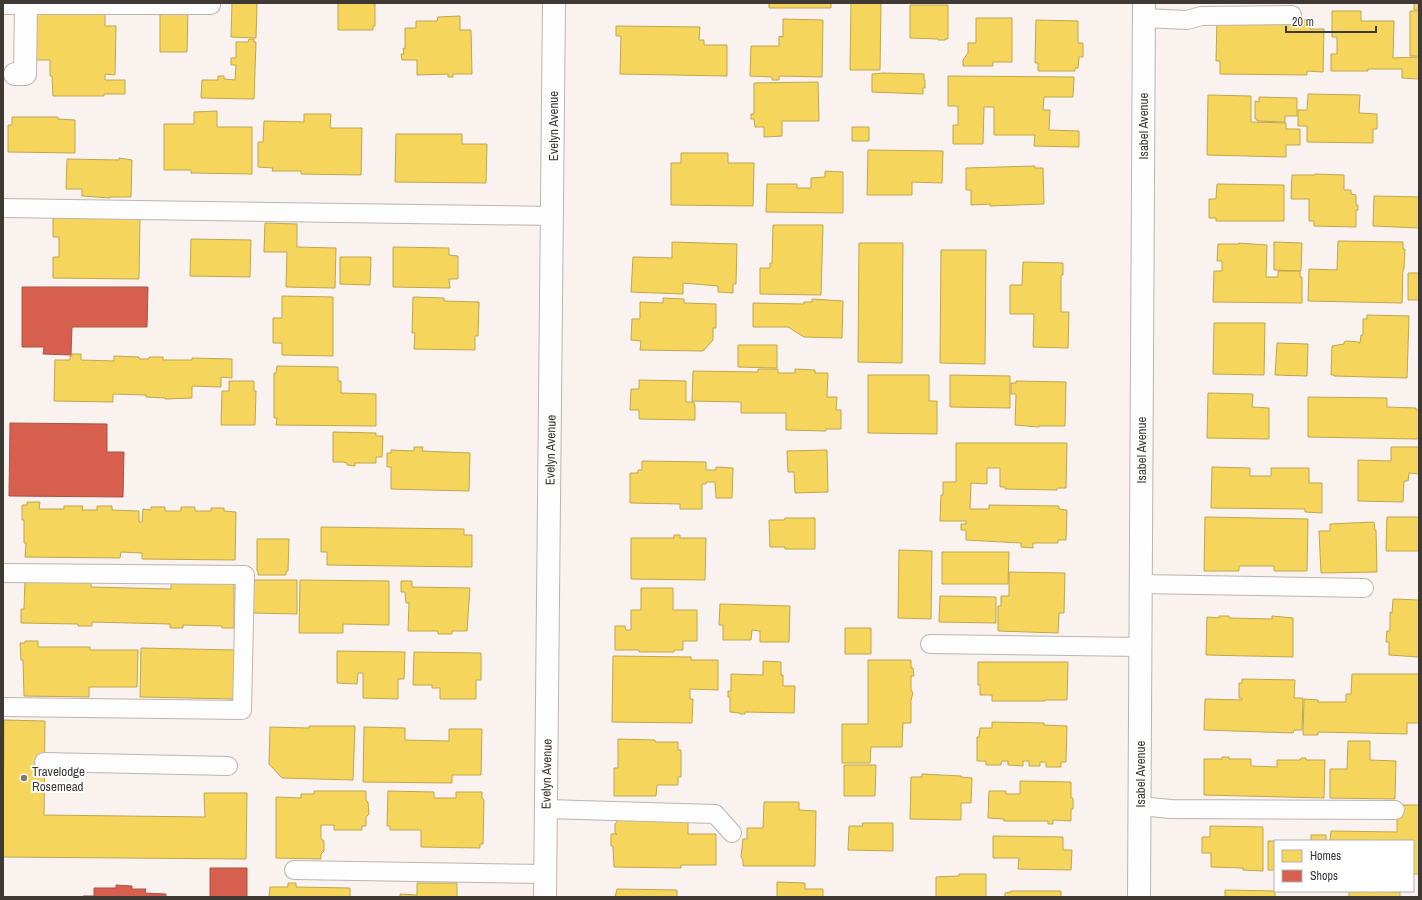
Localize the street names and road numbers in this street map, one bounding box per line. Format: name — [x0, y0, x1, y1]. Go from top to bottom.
street label: Evelyn Avenue — [545, 91, 562, 161]
street label: Isabel Avenue — [1135, 93, 1152, 159]
street label: Evelyn Avenue — [541, 415, 560, 485]
street label: Isabel Avenue — [1133, 417, 1150, 483]
street label: Evelyn Avenue — [537, 739, 556, 809]
street label: Isabel Avenue — [1132, 741, 1149, 807]

